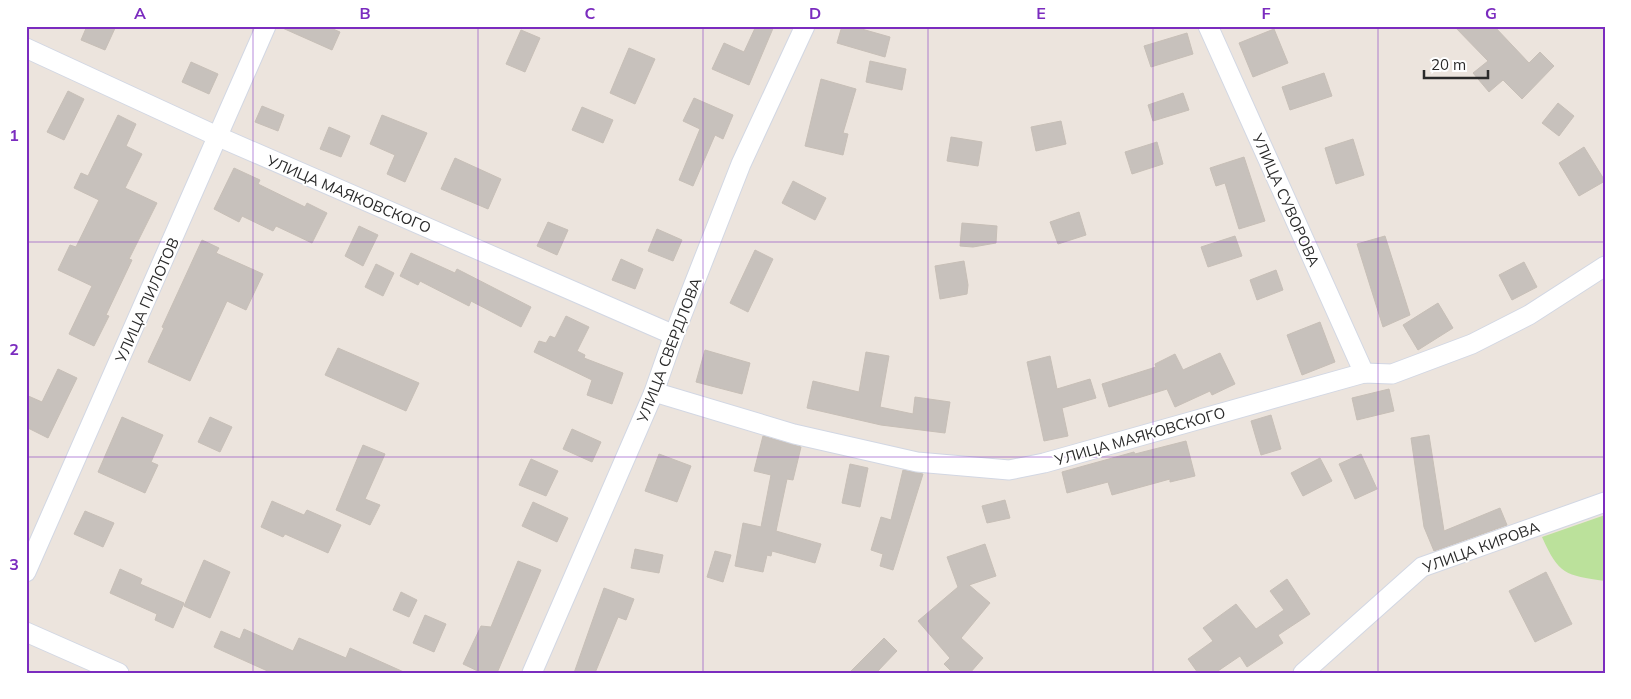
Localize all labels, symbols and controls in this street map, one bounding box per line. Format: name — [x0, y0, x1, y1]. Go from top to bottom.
text: A — [134, 3, 146, 23]
text: B — [359, 3, 371, 23]
text: C — [585, 3, 596, 23]
text: D — [809, 3, 821, 23]
text: E — [1036, 3, 1046, 23]
text: F — [1261, 3, 1271, 23]
text: G — [1485, 3, 1497, 23]
scale bar — [1424, 48, 1487, 80]
text: 20 m — [1431, 55, 1466, 74]
text: 1 — [9, 125, 19, 145]
street label: УЛИЦА СУВОРОВА — [1248, 130, 1324, 270]
street label: УЛИЦА МАЯКОВСКОГО — [263, 150, 434, 237]
street label: УЛИЦА ПИЛОТОВ — [110, 235, 183, 366]
street label: УЛИЦА СВЕРДЛОВА — [632, 275, 705, 426]
text: 2 — [9, 339, 19, 359]
street label: УЛИЦА МАЯКОВСКОГО — [1051, 403, 1228, 470]
street label: УЛИЦА КИРОВА — [1419, 517, 1542, 577]
text: 3 — [9, 554, 19, 574]

